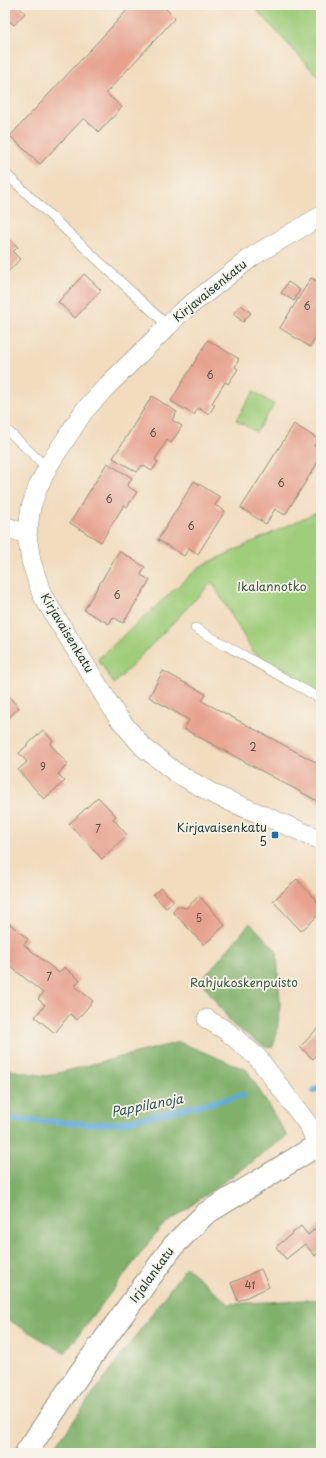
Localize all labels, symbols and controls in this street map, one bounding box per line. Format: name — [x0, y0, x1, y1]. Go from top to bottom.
street label: Kirjavaisenkatu — [169, 255, 250, 326]
house number: 6 — [303, 298, 311, 313]
house number: 6 — [206, 367, 214, 382]
house number: 6 — [149, 425, 157, 440]
house number: 6 — [277, 475, 285, 490]
house number: 6 — [105, 491, 113, 506]
house number: 6 — [187, 518, 195, 533]
park label: Ikalannotko — [237, 577, 307, 595]
house number: 6 — [113, 587, 121, 602]
street label: Kirjavaisenkatu — [37, 589, 99, 676]
house number: 2 — [249, 739, 257, 754]
house number: 9 — [40, 759, 46, 774]
place label: Kirjavaisenkatu 5 — [177, 818, 267, 850]
house number: 7 — [95, 821, 101, 836]
marker: Kirjavaisenkatu 5 — [270, 830, 280, 840]
house number: 5 — [196, 910, 202, 925]
house number: 7 — [46, 969, 52, 984]
park label: Rahjukoskenpuisto — [190, 973, 298, 991]
water label: Pappilanoja — [109, 1088, 185, 1121]
street label: Irjalankatu — [125, 1243, 178, 1306]
house number: 41 — [245, 1277, 255, 1292]

